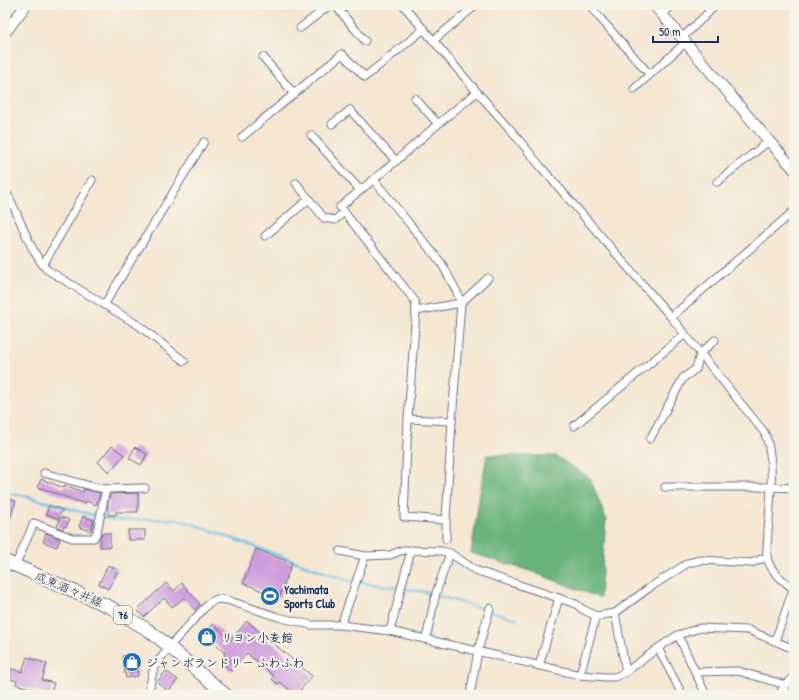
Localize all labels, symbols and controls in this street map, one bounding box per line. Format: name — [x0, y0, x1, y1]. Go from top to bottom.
scale bar — [653, 18, 718, 44]
text: 50 m — [659, 23, 680, 40]
street label: 成東酒々井線 — [33, 567, 105, 611]
place label: Yachimata Sports Club — [283, 581, 335, 613]
sports icon: Yachimata Sports Club — [259, 585, 281, 607]
road number: 76 — [114, 606, 132, 624]
shop icon: リヨン小麦館 — [196, 626, 218, 648]
place label: リヨン小麦館 — [221, 629, 293, 646]
shop icon: ジャンボランドリー ふわふわ — [121, 651, 143, 673]
place label: ジャンボランドリー ふわふわ — [146, 654, 305, 671]

